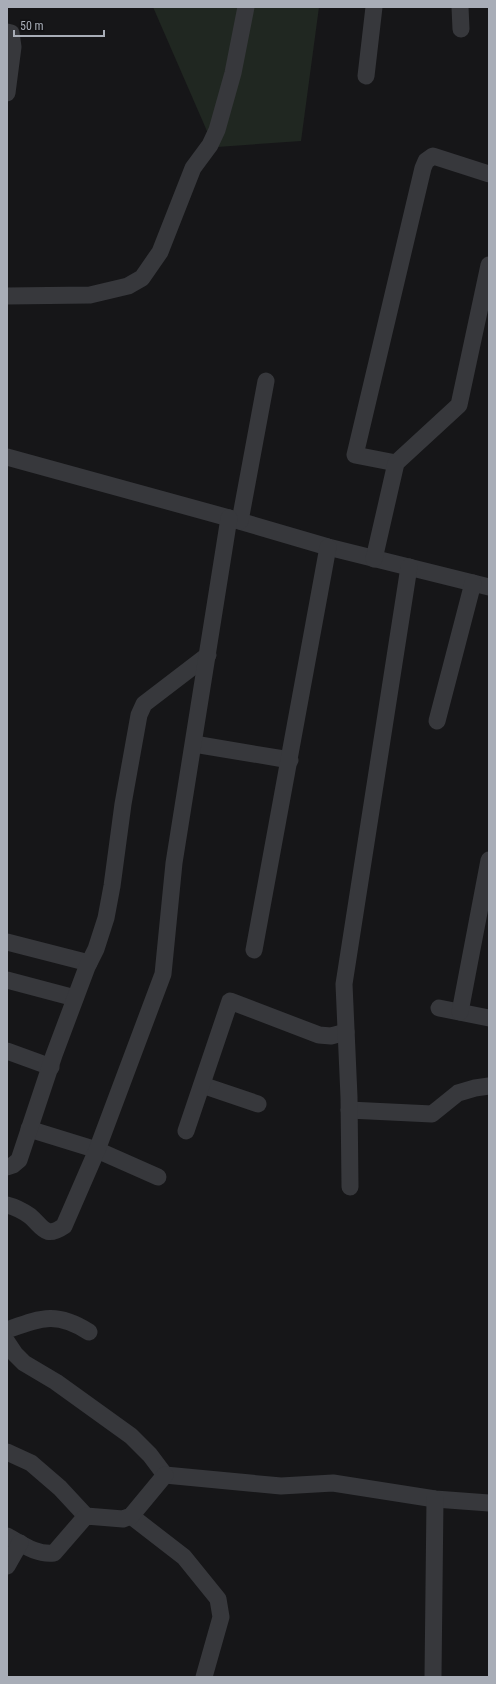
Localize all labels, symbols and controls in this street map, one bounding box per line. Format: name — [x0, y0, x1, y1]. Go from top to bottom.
scale bar — [14, 12, 104, 38]
text: 50 m — [20, 19, 44, 33]

